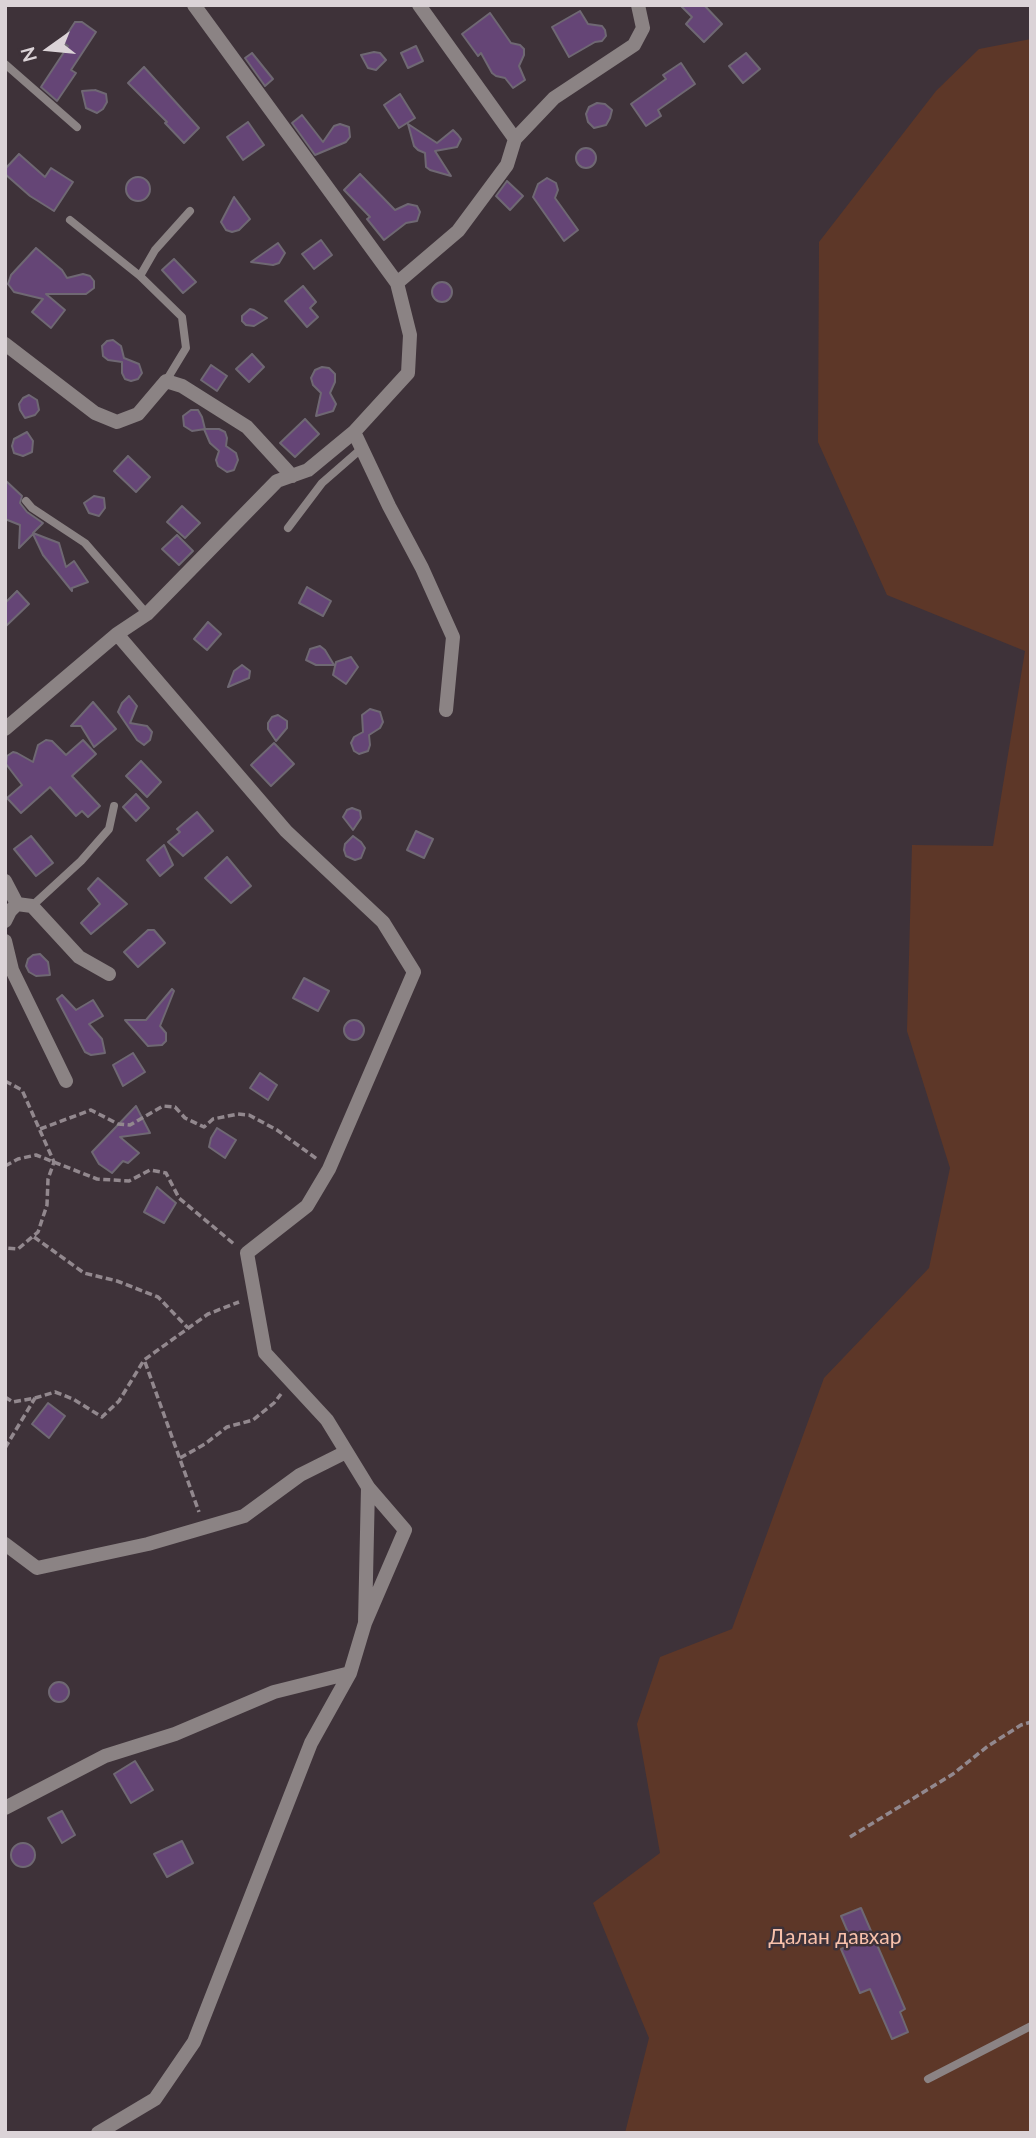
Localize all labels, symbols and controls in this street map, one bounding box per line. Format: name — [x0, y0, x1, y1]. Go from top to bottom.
north arrow — [14, 14, 84, 84]
text: N — [15, 45, 41, 65]
park label: Далан давхар — [768, 1924, 902, 1950]

